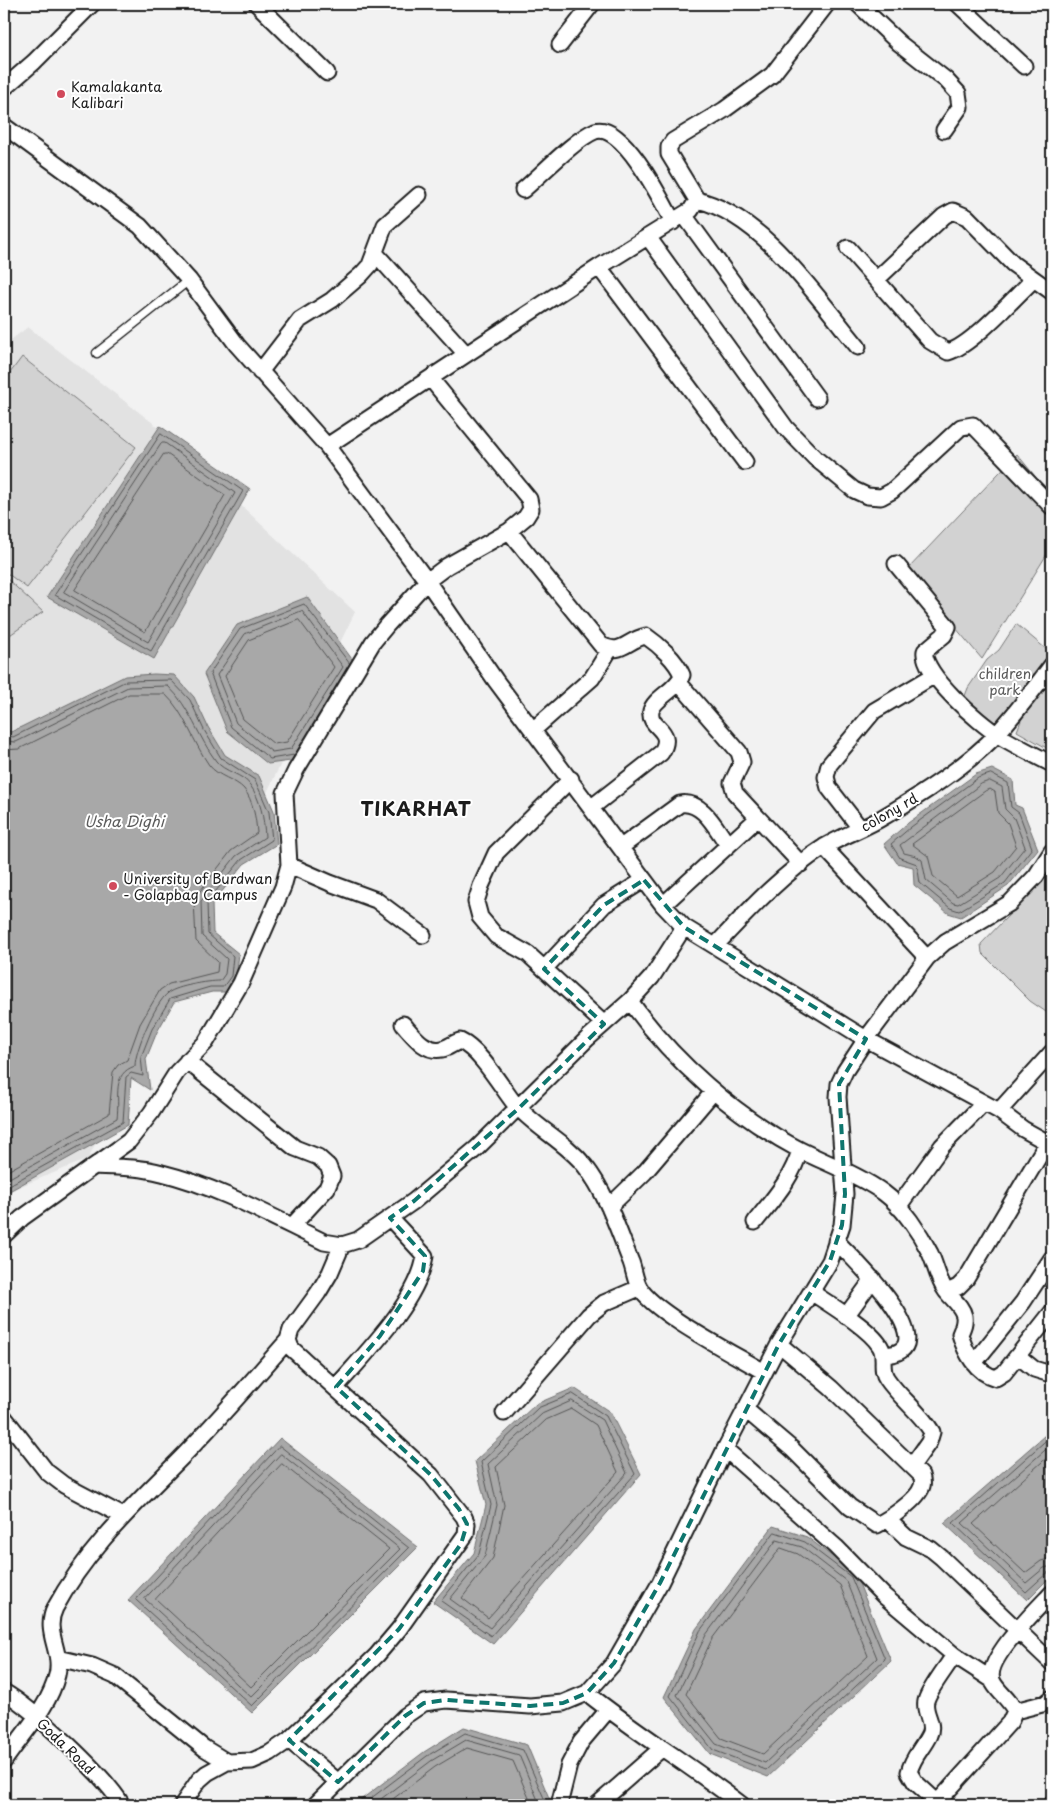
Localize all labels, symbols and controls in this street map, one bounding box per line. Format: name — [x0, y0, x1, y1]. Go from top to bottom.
place label: Kamalakanta Kalibari — [71, 76, 162, 113]
marker: Kamalakanta Kalibari — [55, 88, 67, 100]
park label: children park — [979, 663, 1031, 700]
street label: colony rd — [857, 787, 922, 837]
district label: TIKARHAT — [360, 794, 472, 822]
water label: Usha Dighi — [84, 809, 167, 832]
place label: University of Burdwan - Golapbag Campus — [123, 868, 272, 905]
marker: University of Burdwan - Golapbag Campus — [107, 880, 119, 892]
street label: Goda Road — [32, 1713, 100, 1779]

